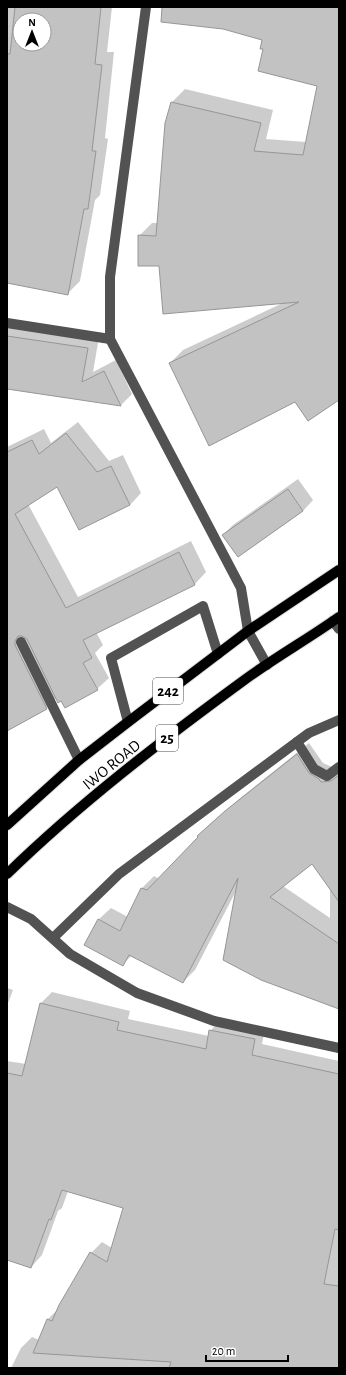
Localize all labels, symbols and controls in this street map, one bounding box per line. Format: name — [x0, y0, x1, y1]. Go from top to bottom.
north arrow — [12, 12, 52, 52]
text: N — [28, 17, 36, 28]
road number: 242 — [153, 678, 183, 704]
road number: 25 — [156, 725, 178, 751]
street label: IWO ROAD — [80, 737, 144, 793]
scale bar — [206, 1337, 288, 1363]
text: 20 m — [212, 1345, 235, 1357]

